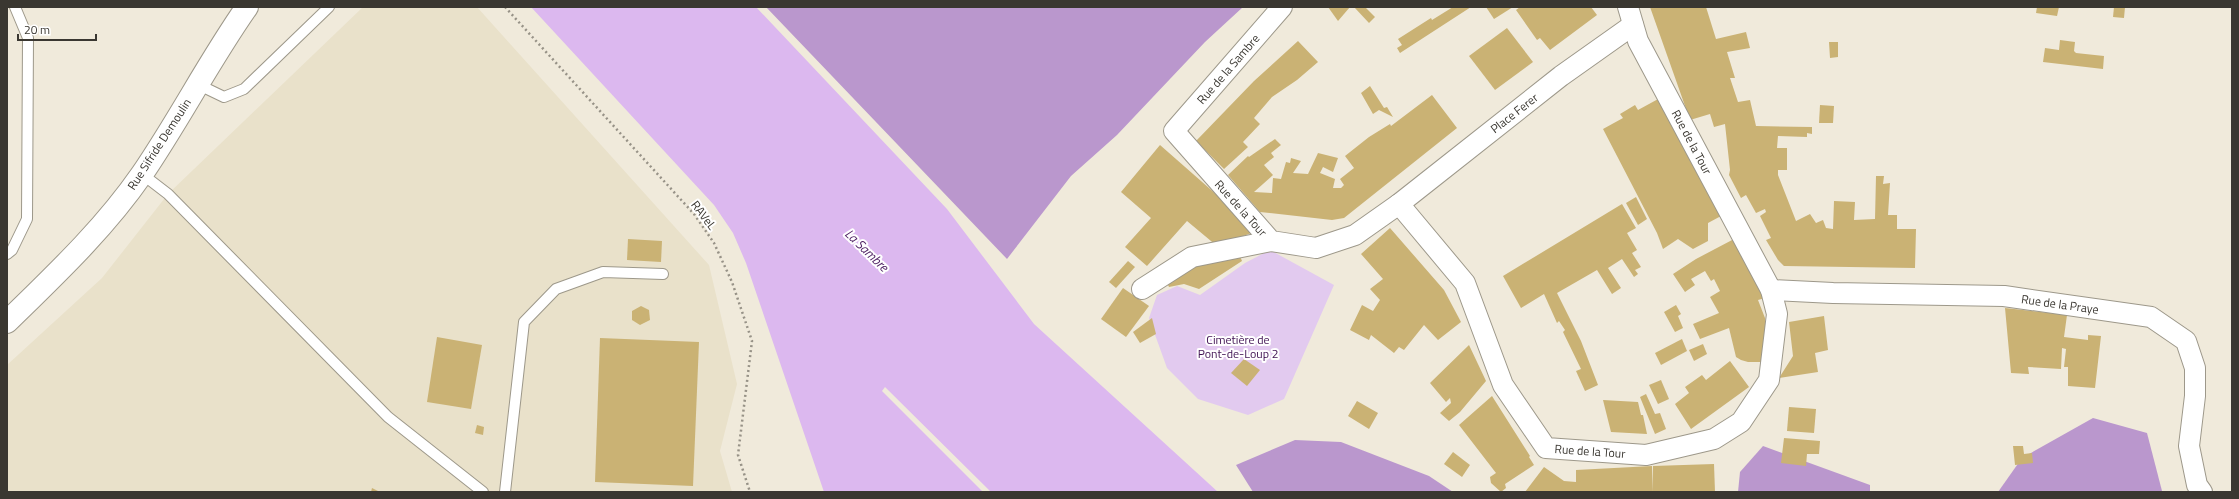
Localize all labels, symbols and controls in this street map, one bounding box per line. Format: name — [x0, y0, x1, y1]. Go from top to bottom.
scale bar — [18, 16, 96, 42]
text: 20 m — [24, 20, 50, 39]
street label: Rue de la Sambre — [1192, 30, 1264, 108]
street label: Place Ferer — [1486, 88, 1542, 138]
street label: Rue Sifride Demoulin — [122, 94, 196, 194]
street label: Rue de la Tour — [1667, 106, 1717, 178]
street label: Rue de la Tour — [1210, 175, 1272, 241]
street label: RAVeL — [687, 196, 722, 234]
water label: La Sambre — [840, 224, 894, 277]
street label: Rue de la Praye — [2020, 289, 2100, 319]
park label: Cimetière de Pont-de-Loup 2 — [1198, 330, 1278, 363]
street label: Rue de la Tour — [1554, 439, 1626, 463]

